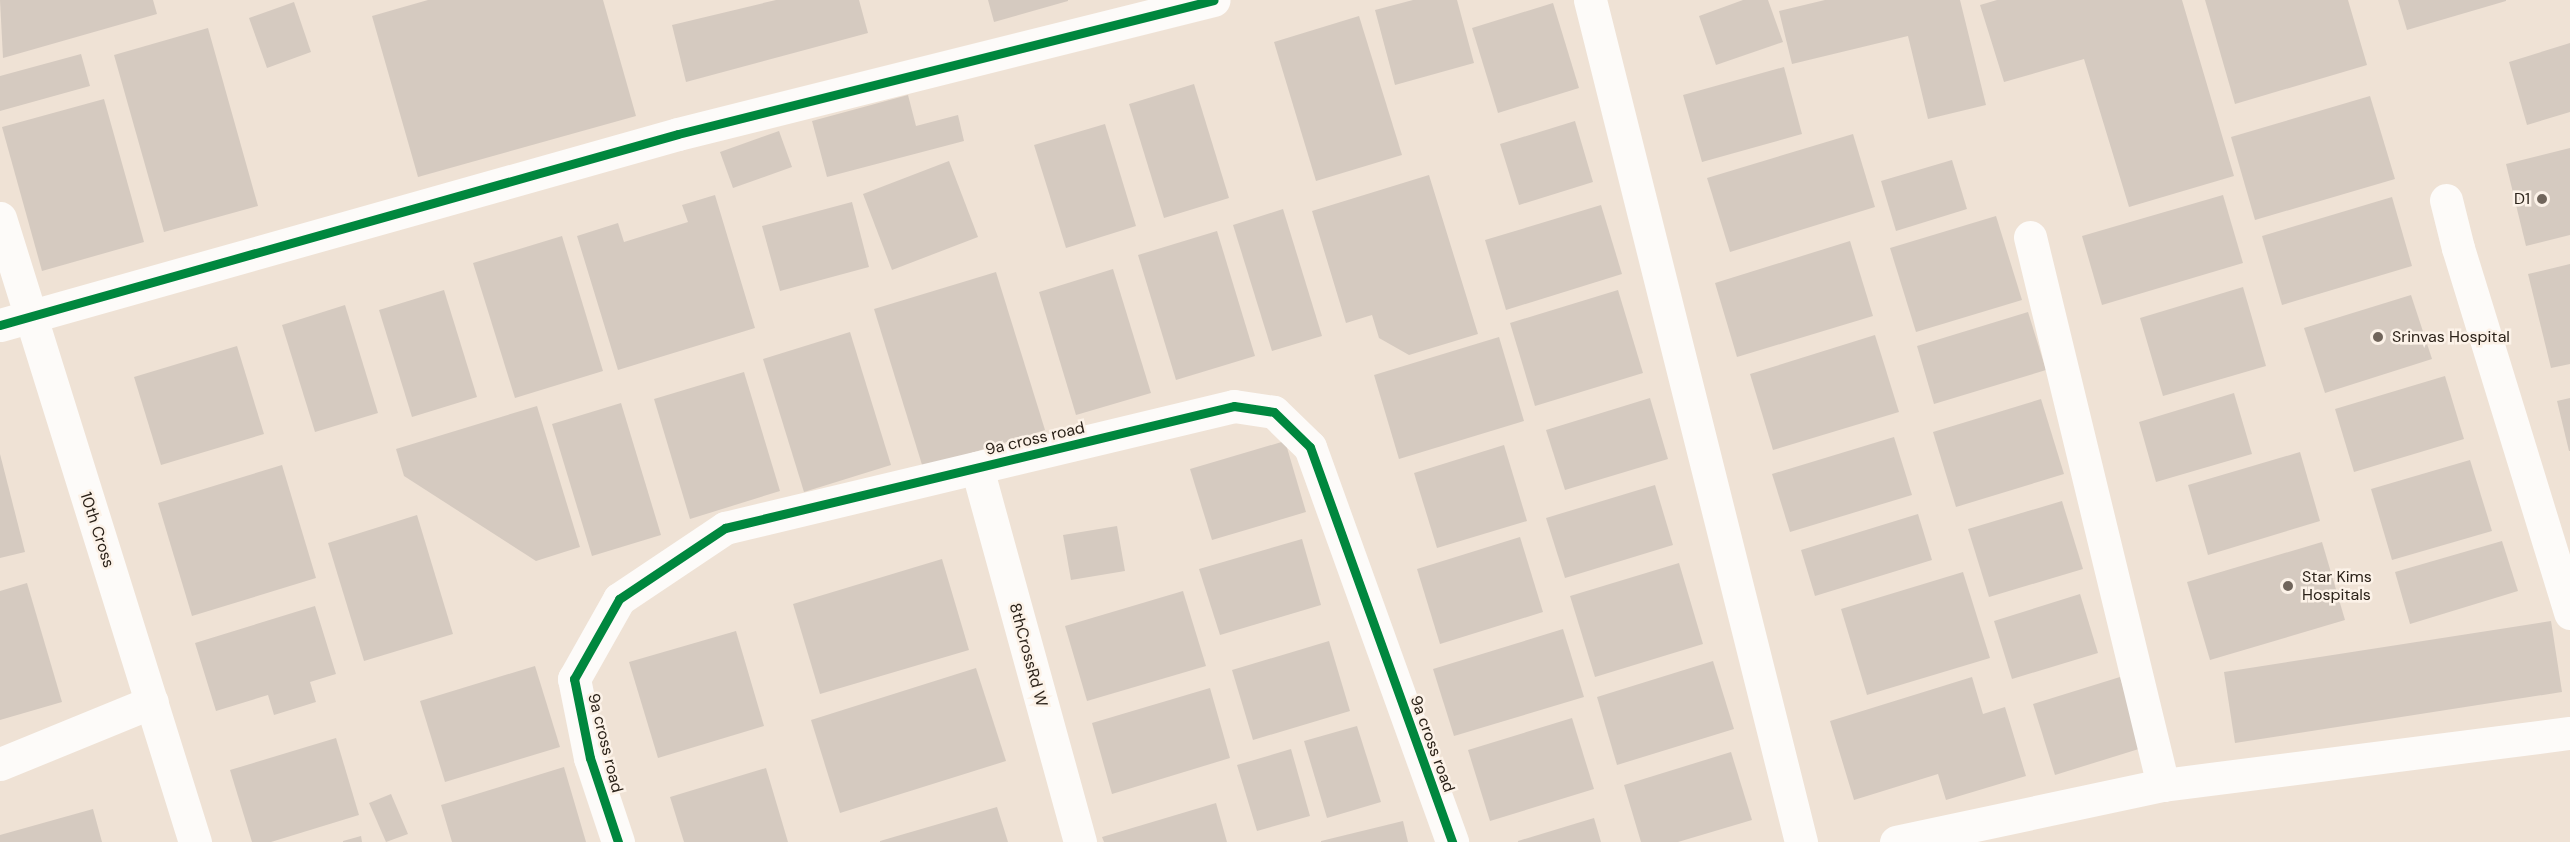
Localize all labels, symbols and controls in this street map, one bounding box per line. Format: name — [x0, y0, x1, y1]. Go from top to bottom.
place label: D1 — [2514, 189, 2530, 209]
marker: D1 — [2535, 192, 2549, 206]
place label: Srinvas Hospital — [2392, 327, 2510, 347]
marker: Srinvas Hospital — [2369, 328, 2387, 346]
street label: 9a cross road — [983, 418, 1087, 460]
street label: 10th Cross — [76, 490, 118, 570]
place label: Star Kims Hospitals — [2302, 567, 2372, 605]
marker: Star Kims Hospitals — [2279, 577, 2297, 595]
street label: 8thCrossRd W — [1005, 601, 1051, 709]
street label: 9a cross road — [583, 691, 627, 795]
street label: 9a cross road — [1406, 693, 1458, 795]

